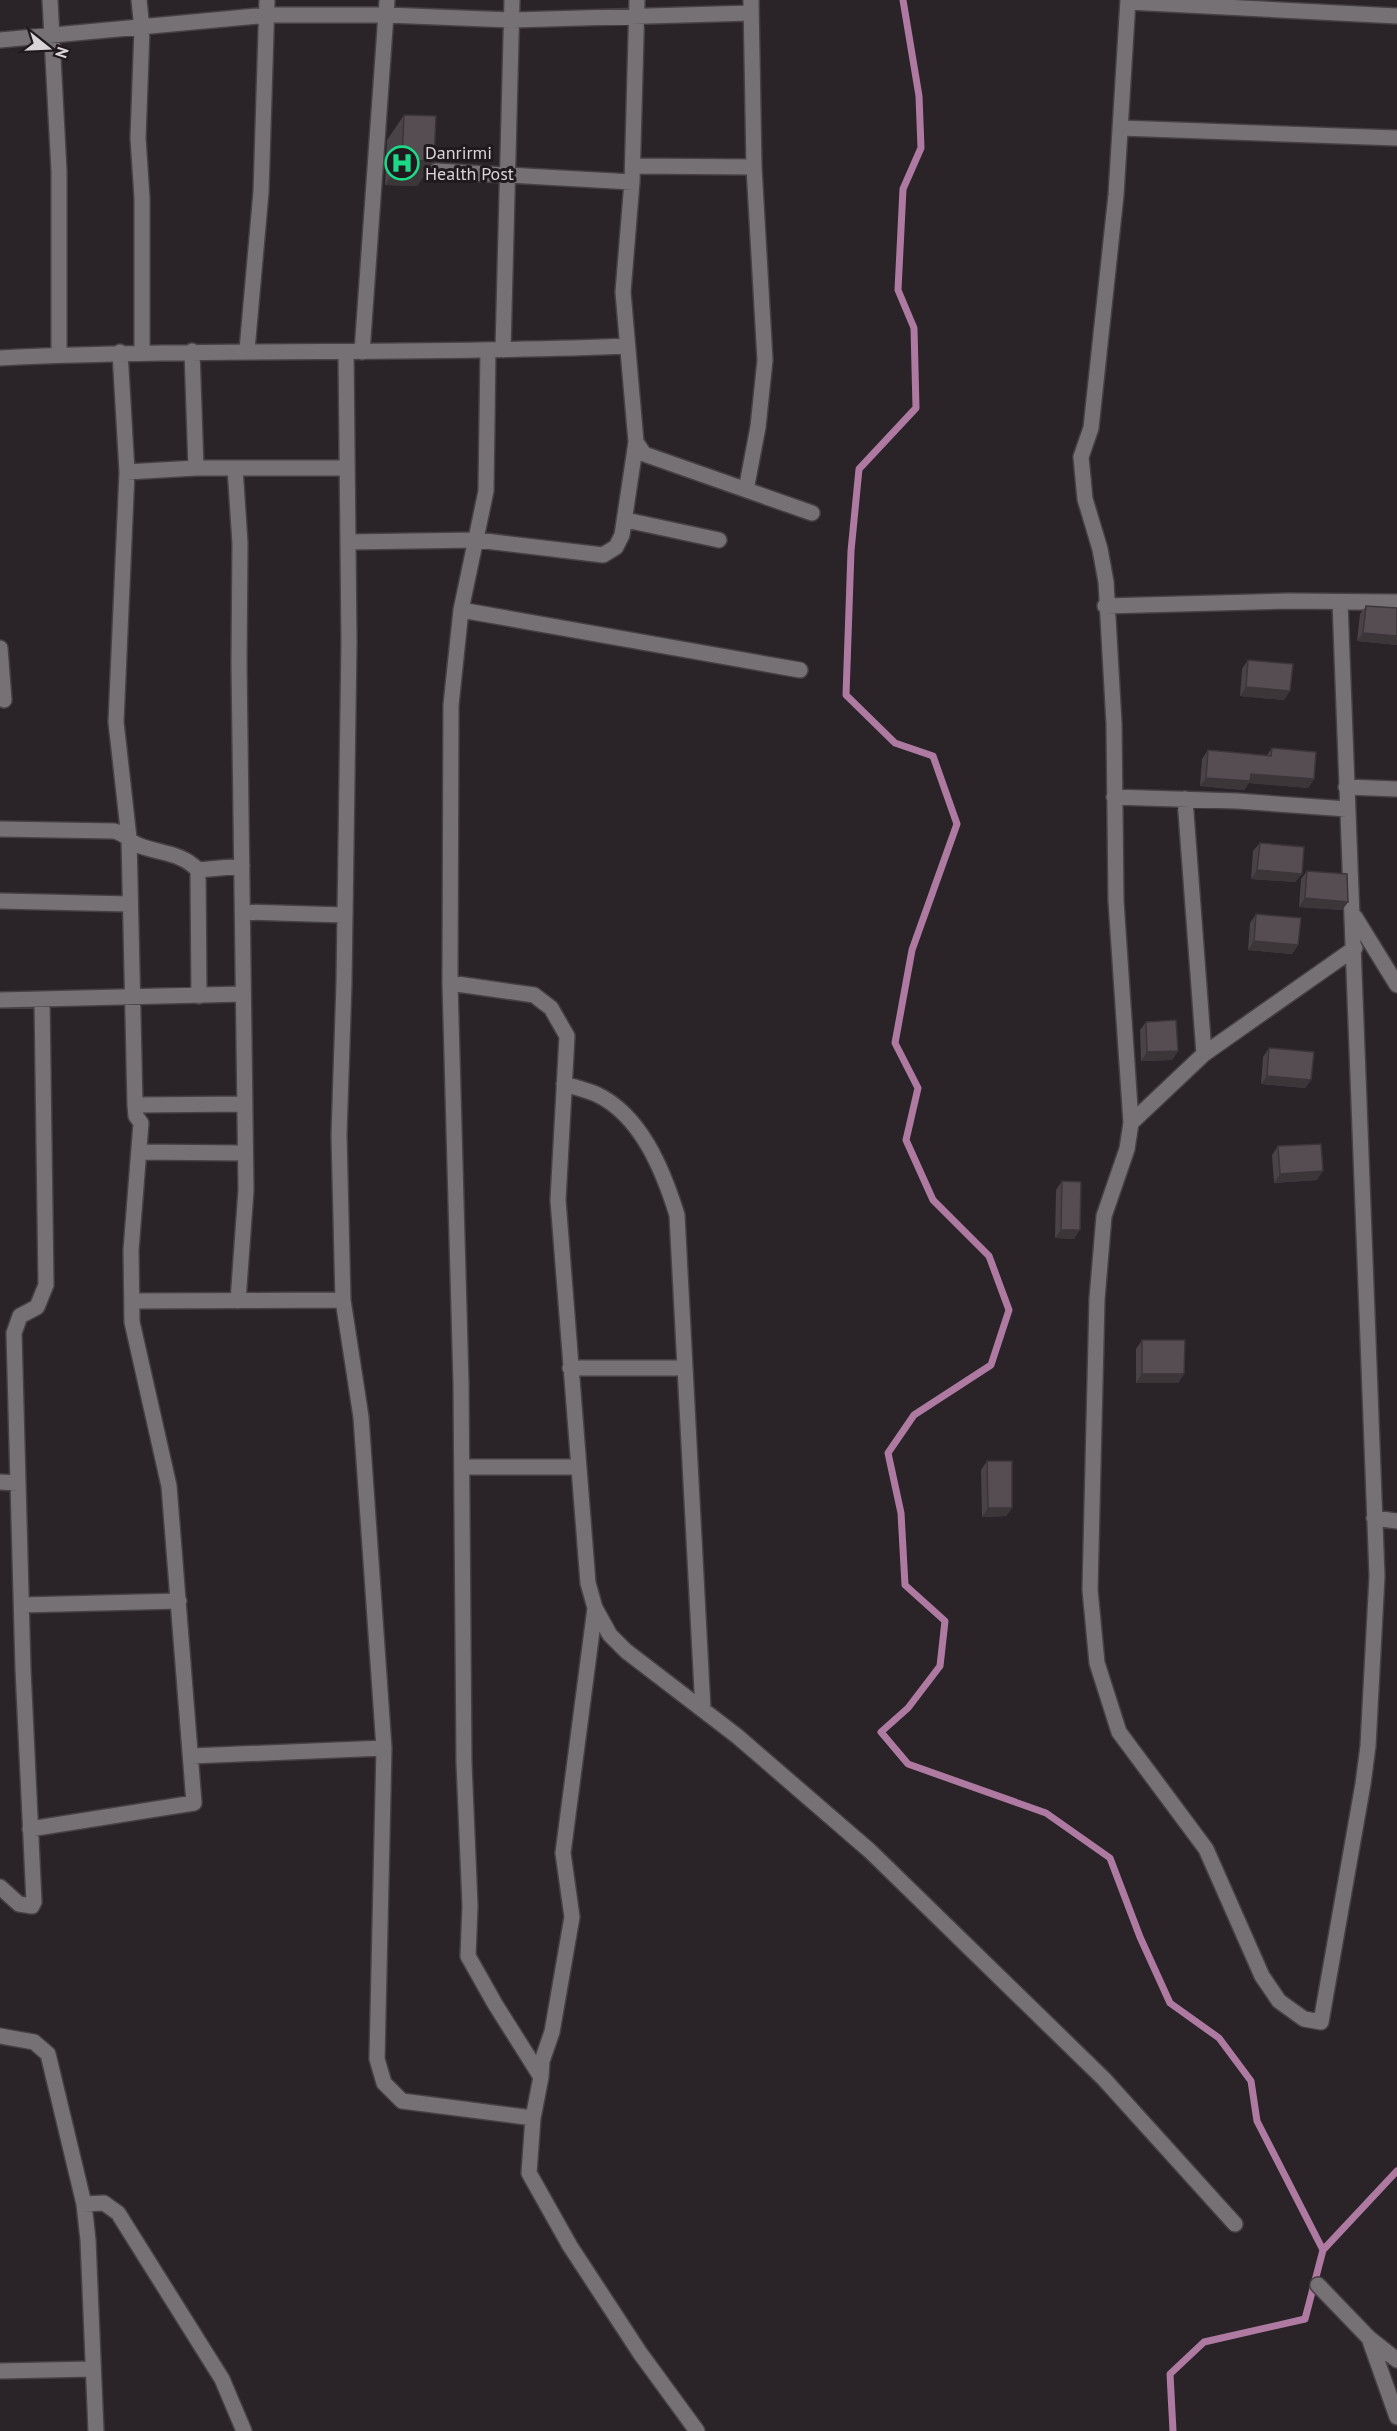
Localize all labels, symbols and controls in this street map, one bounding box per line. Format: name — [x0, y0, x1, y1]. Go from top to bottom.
north arrow — [18, 18, 78, 78]
text: N — [51, 45, 73, 61]
place label: Danrirmi Health Post — [425, 141, 514, 185]
hospital icon: Danrirmi Health Post — [384, 145, 420, 181]

